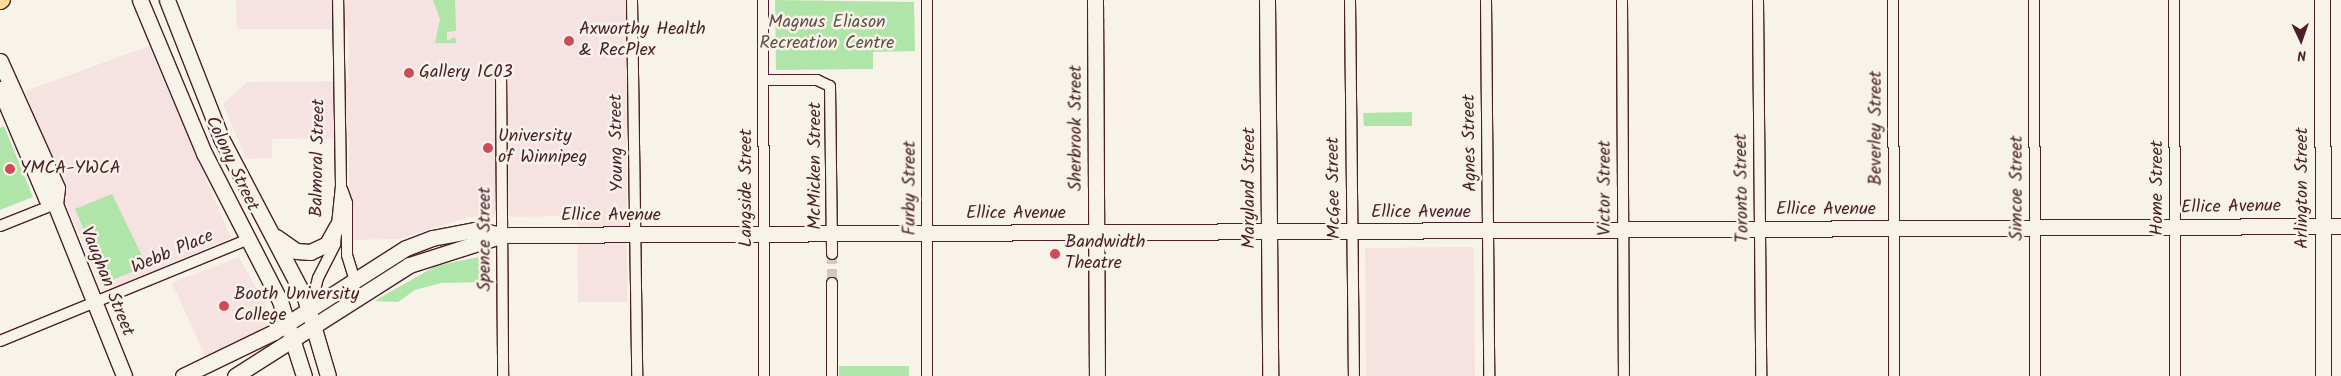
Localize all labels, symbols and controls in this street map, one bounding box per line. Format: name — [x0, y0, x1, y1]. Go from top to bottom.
park label: Magnus Eliason Recreation Centre — [760, 13, 894, 56]
north arrow — [2276, 15, 2326, 65]
place label: Axworthy Health & RecPlex — [579, 20, 706, 62]
marker: Axworthy Health & RecPlex — [563, 35, 575, 47]
text: N — [2297, 44, 2307, 66]
place label: Gallery 1C03 — [419, 62, 513, 84]
street label: Sherbrook Street — [1066, 65, 1088, 191]
marker: Gallery 1C03 — [403, 67, 415, 79]
street label: Beverley Street — [1866, 70, 1888, 186]
street label: Young Street — [606, 94, 630, 192]
street label: Agnes Street — [1459, 94, 1483, 192]
street label: Balmoral Street — [307, 99, 331, 217]
street label: McMicken Street — [805, 102, 827, 230]
street label: Colony Street — [200, 113, 262, 215]
place label: University of Winnipeg — [498, 127, 587, 170]
street label: Maryland Street — [1239, 127, 1261, 249]
street label: Arlington Street — [2292, 127, 2314, 249]
street label: Langside Street — [736, 129, 758, 247]
street label: Toronto Street — [1731, 133, 1755, 243]
street label: Simcoe Street — [2007, 135, 2029, 241]
street label: McGee Street — [1323, 137, 1347, 239]
street label: Victor Street — [1595, 140, 1617, 236]
street label: Home Street — [2147, 140, 2169, 236]
street label: Furby Street — [900, 141, 922, 235]
marker: University of Winnipeg — [482, 142, 494, 154]
place label: YMCA-YWCA — [20, 158, 121, 180]
marker: YMCA-YWCA — [4, 163, 16, 175]
street label: Spence Street — [475, 187, 497, 291]
street label: Ellice Avenue — [2181, 196, 2281, 220]
street label: Ellice Avenue — [1776, 199, 1876, 221]
street label: Ellice Avenue — [1371, 202, 1471, 224]
street label: Ellice Avenue — [966, 203, 1066, 225]
street label: Ellice Avenue — [561, 205, 661, 227]
street label: Vaughan Street — [74, 224, 138, 340]
street label: Webb Place — [129, 226, 217, 280]
place label: Bandwidth Theatre — [1065, 233, 1145, 276]
marker: Bandwidth Theatre — [1049, 248, 1061, 260]
place label: Booth University College — [234, 285, 359, 328]
marker: Booth University College — [218, 300, 230, 312]

